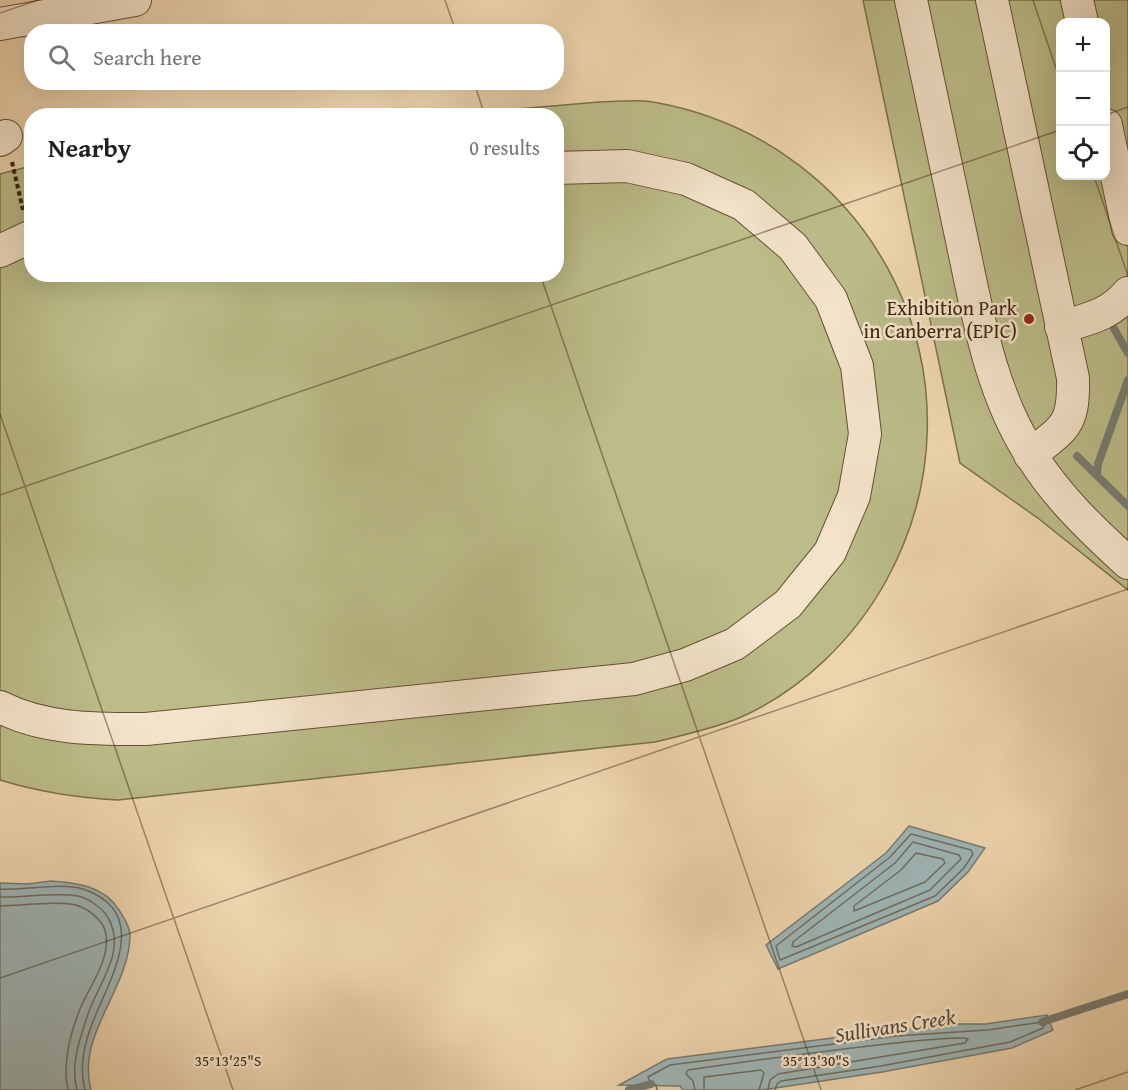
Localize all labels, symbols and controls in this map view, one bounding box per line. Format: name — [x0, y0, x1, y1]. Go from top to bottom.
map controls — [1056, 18, 1110, 180]
button: + — [1056, 18, 1110, 72]
search box — [24, 24, 564, 90]
icon: search — [45, 41, 78, 74]
text: Search here — [93, 41, 202, 73]
button: − — [1056, 72, 1110, 126]
button: locate — [1056, 126, 1110, 180]
text: Nearby — [48, 128, 131, 167]
text: 0 results — [469, 133, 540, 162]
place label: Exhibition Park in Canberra (EPIC) — [864, 293, 1018, 345]
marker: Exhibition Park in Canberra (EPIC) — [1022, 312, 1036, 326]
water label: Sullivans Creek — [832, 1001, 958, 1050]
text: 35°13'25"S — [195, 1050, 261, 1071]
text: 35°13'30"S — [783, 1050, 849, 1071]

